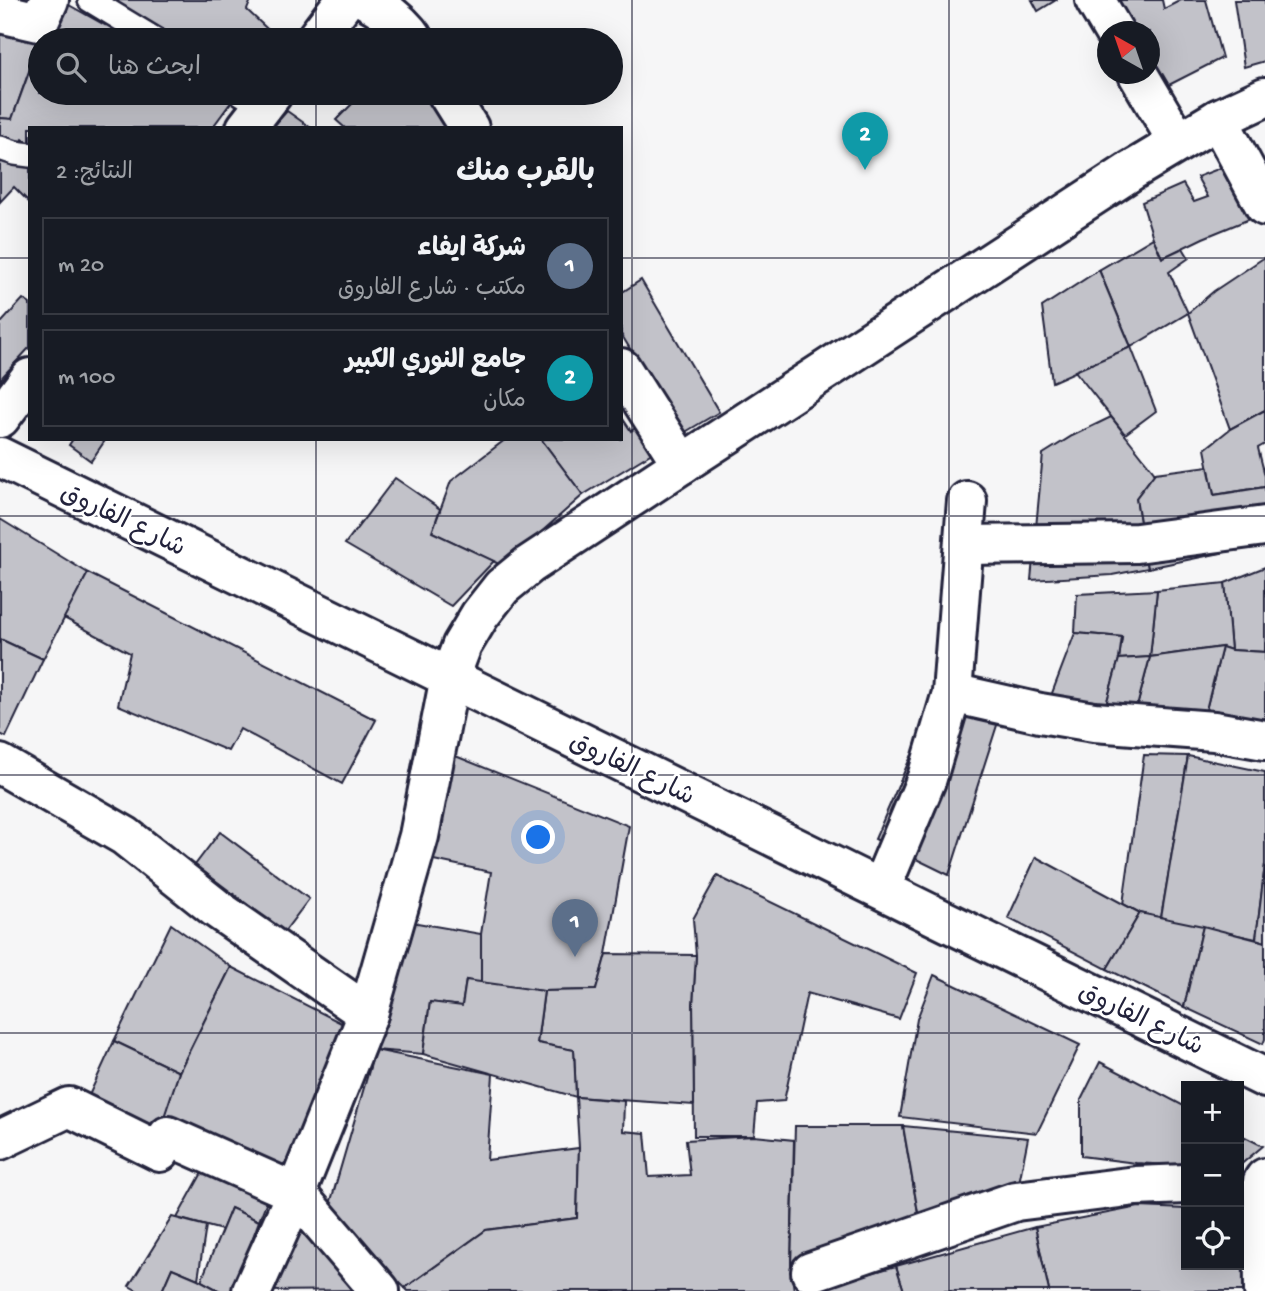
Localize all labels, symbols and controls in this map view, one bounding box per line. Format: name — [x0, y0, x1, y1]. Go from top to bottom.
north arrow — [1097, 21, 1160, 84]
search box — [28, 28, 623, 105]
icon: search — [52, 48, 90, 86]
text: ابحث هنا — [108, 54, 201, 85]
pin: 2 — [842, 112, 888, 170]
text: بالقرب منك — [456, 157, 595, 192]
text: النتائج: 2 — [56, 160, 133, 187]
text: شركة ايفاء — [417, 235, 526, 266]
text: 20 m — [58, 253, 104, 280]
text: 1 — [565, 253, 575, 280]
text: مكتب · شارع الفاروق — [338, 276, 526, 303]
text: جامع النوري الكبير — [346, 347, 526, 378]
text: 100 m — [58, 365, 115, 392]
text: 2 — [564, 365, 576, 392]
text: مكان — [483, 388, 526, 415]
street label: شارع الفاروق — [54, 478, 190, 566]
street label: شارع الفاروق — [563, 727, 699, 815]
your location — [521, 820, 555, 854]
pin: 1 — [552, 899, 598, 957]
street label: شارع الفاروق — [1072, 977, 1208, 1065]
map controls — [1181, 1081, 1244, 1270]
button: + — [1181, 1081, 1244, 1144]
button: − — [1181, 1144, 1244, 1207]
button: locate — [1181, 1207, 1244, 1270]

